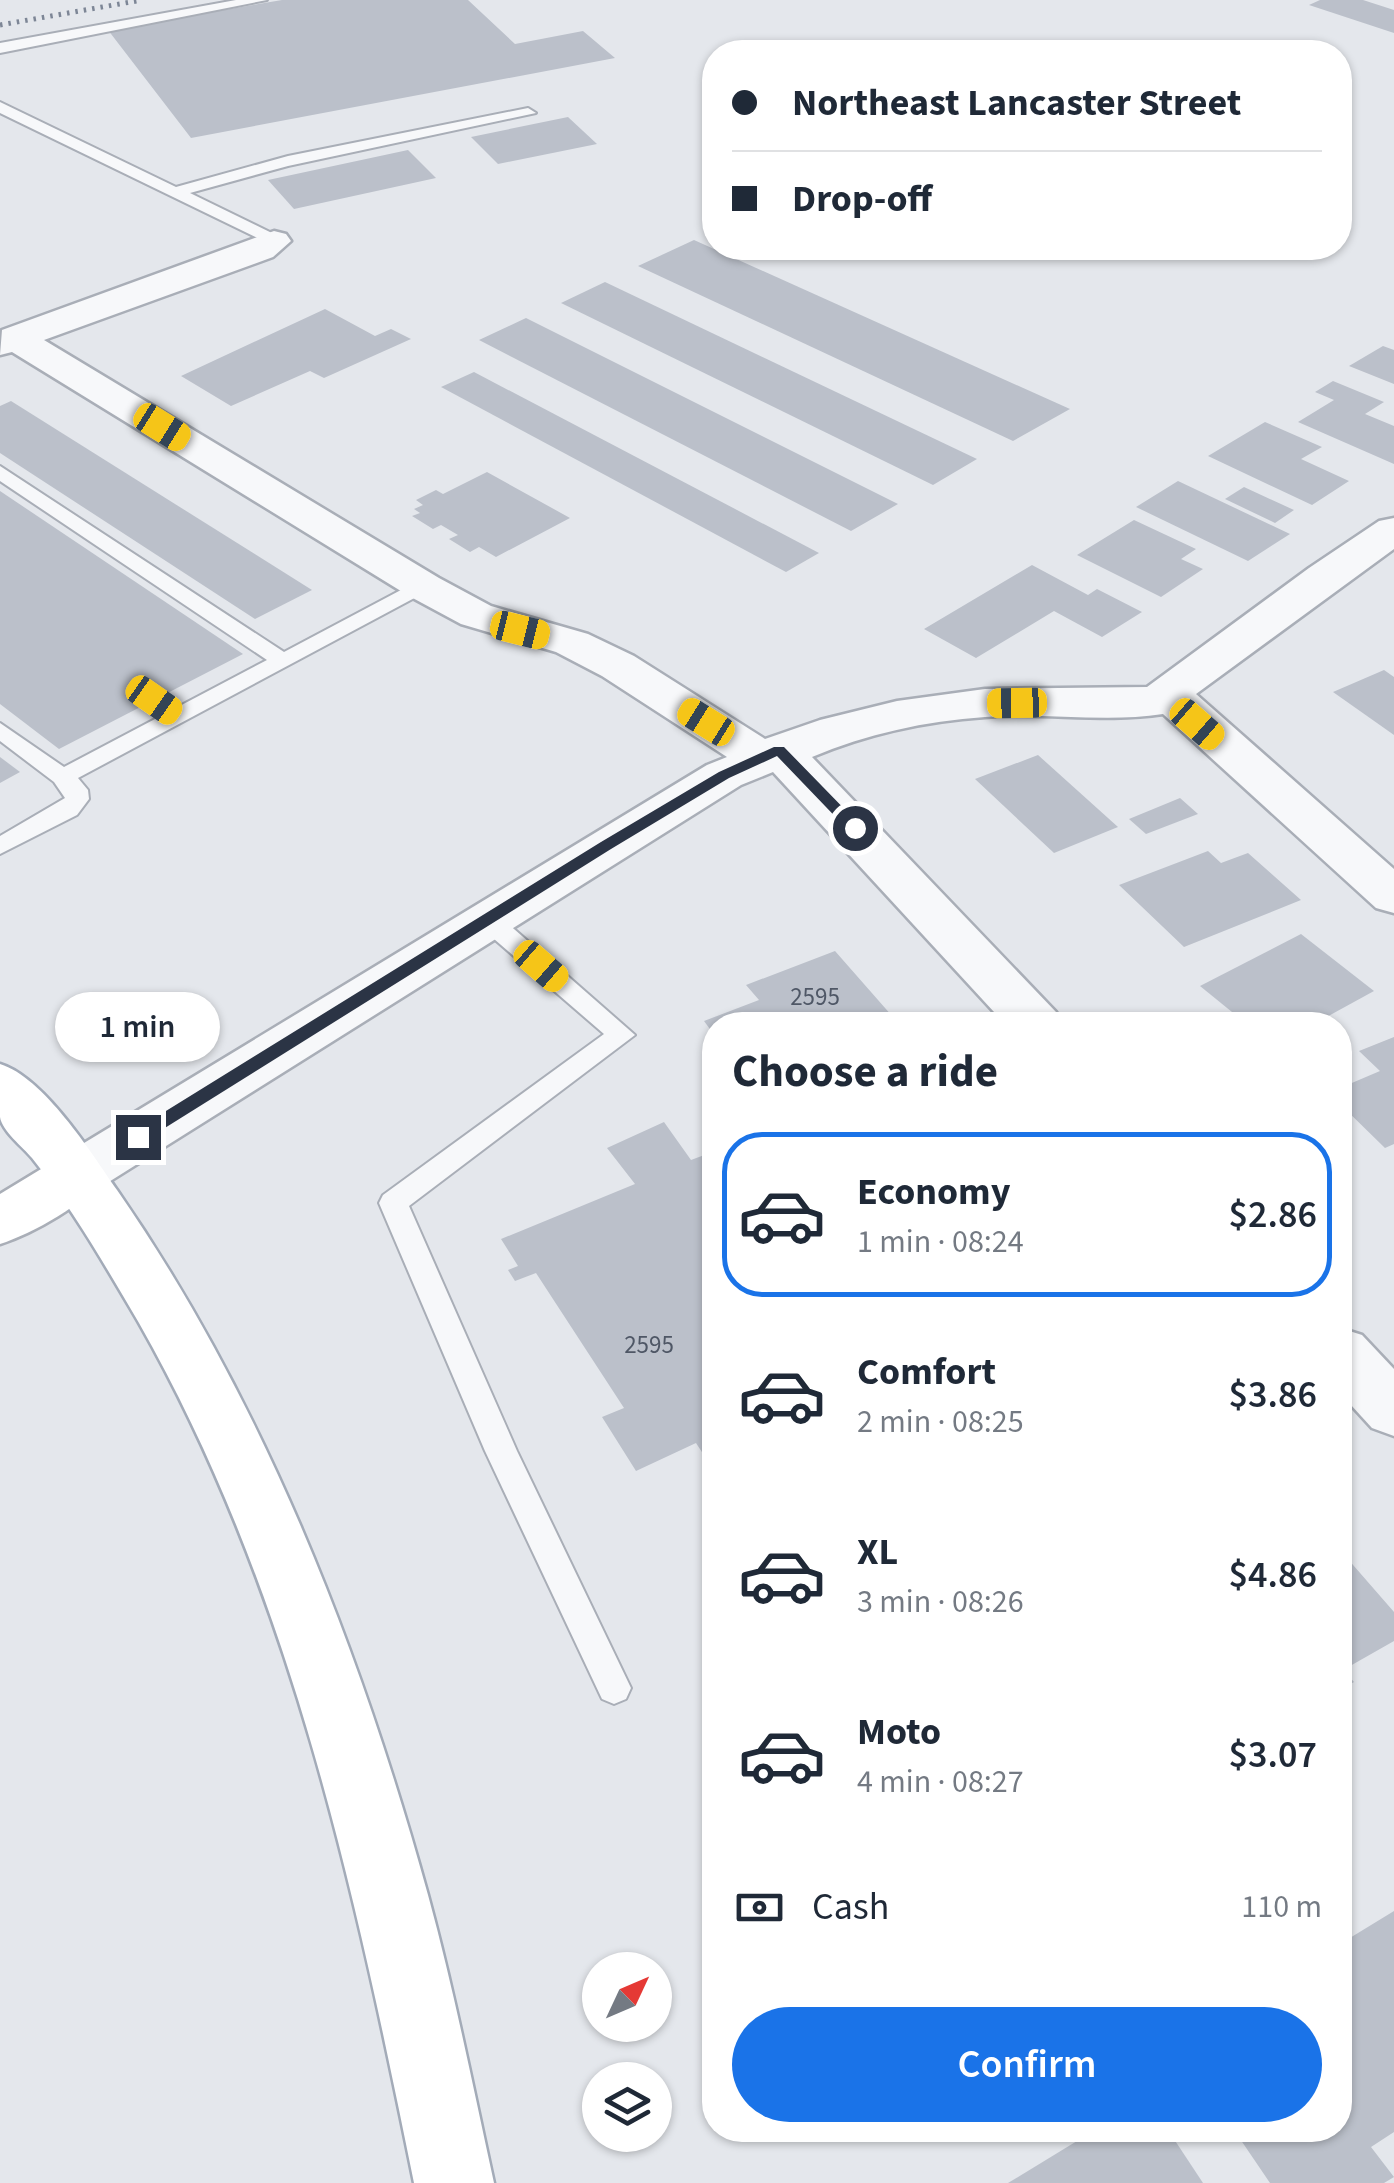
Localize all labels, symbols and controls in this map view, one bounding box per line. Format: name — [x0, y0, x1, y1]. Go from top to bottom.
text: Northeast Lancaster Street — [792, 76, 1241, 130]
text: Drop-off — [792, 172, 932, 226]
car — [129, 398, 195, 456]
car — [487, 608, 553, 652]
car — [121, 671, 187, 729]
car — [987, 687, 1047, 719]
car — [673, 693, 739, 751]
car — [1165, 693, 1229, 755]
route start — [833, 806, 878, 851]
car — [509, 935, 573, 997]
house number: 2595 — [790, 979, 840, 1015]
callout: 1 min — [56, 992, 220, 1062]
text: 1 min — [99, 1004, 176, 1050]
text: Choose a ride — [732, 1040, 998, 1104]
route end — [116, 1115, 161, 1160]
text: Economy — [857, 1165, 1010, 1219]
icon: car — [737, 1170, 827, 1260]
text: $2.86 — [1229, 1188, 1317, 1242]
text: 1 min · 08:24 — [857, 1219, 1024, 1265]
house number: 2595 — [624, 1327, 674, 1363]
text: Comfort — [857, 1345, 996, 1399]
icon: car — [737, 1350, 827, 1440]
text: $3.86 — [1229, 1368, 1317, 1422]
text: 2 min · 08:25 — [857, 1399, 1024, 1445]
text: XL — [857, 1525, 898, 1579]
icon: car — [737, 1530, 827, 1620]
text: $4.86 — [1229, 1548, 1317, 1602]
text: 3 min · 08:26 — [857, 1579, 1024, 1625]
text: Moto — [857, 1705, 941, 1759]
icon: car — [737, 1710, 827, 1800]
text: $3.07 — [1229, 1728, 1317, 1782]
text: 4 min · 08:27 — [857, 1759, 1024, 1805]
icon: cash — [732, 1880, 787, 1935]
text: Cash — [812, 1880, 889, 1934]
text: 110 m — [1241, 1884, 1322, 1930]
north arrow — [582, 1952, 672, 2042]
map controls — [582, 1952, 672, 2152]
button: Confirm — [732, 2007, 1322, 2122]
button: layers — [582, 2062, 672, 2152]

